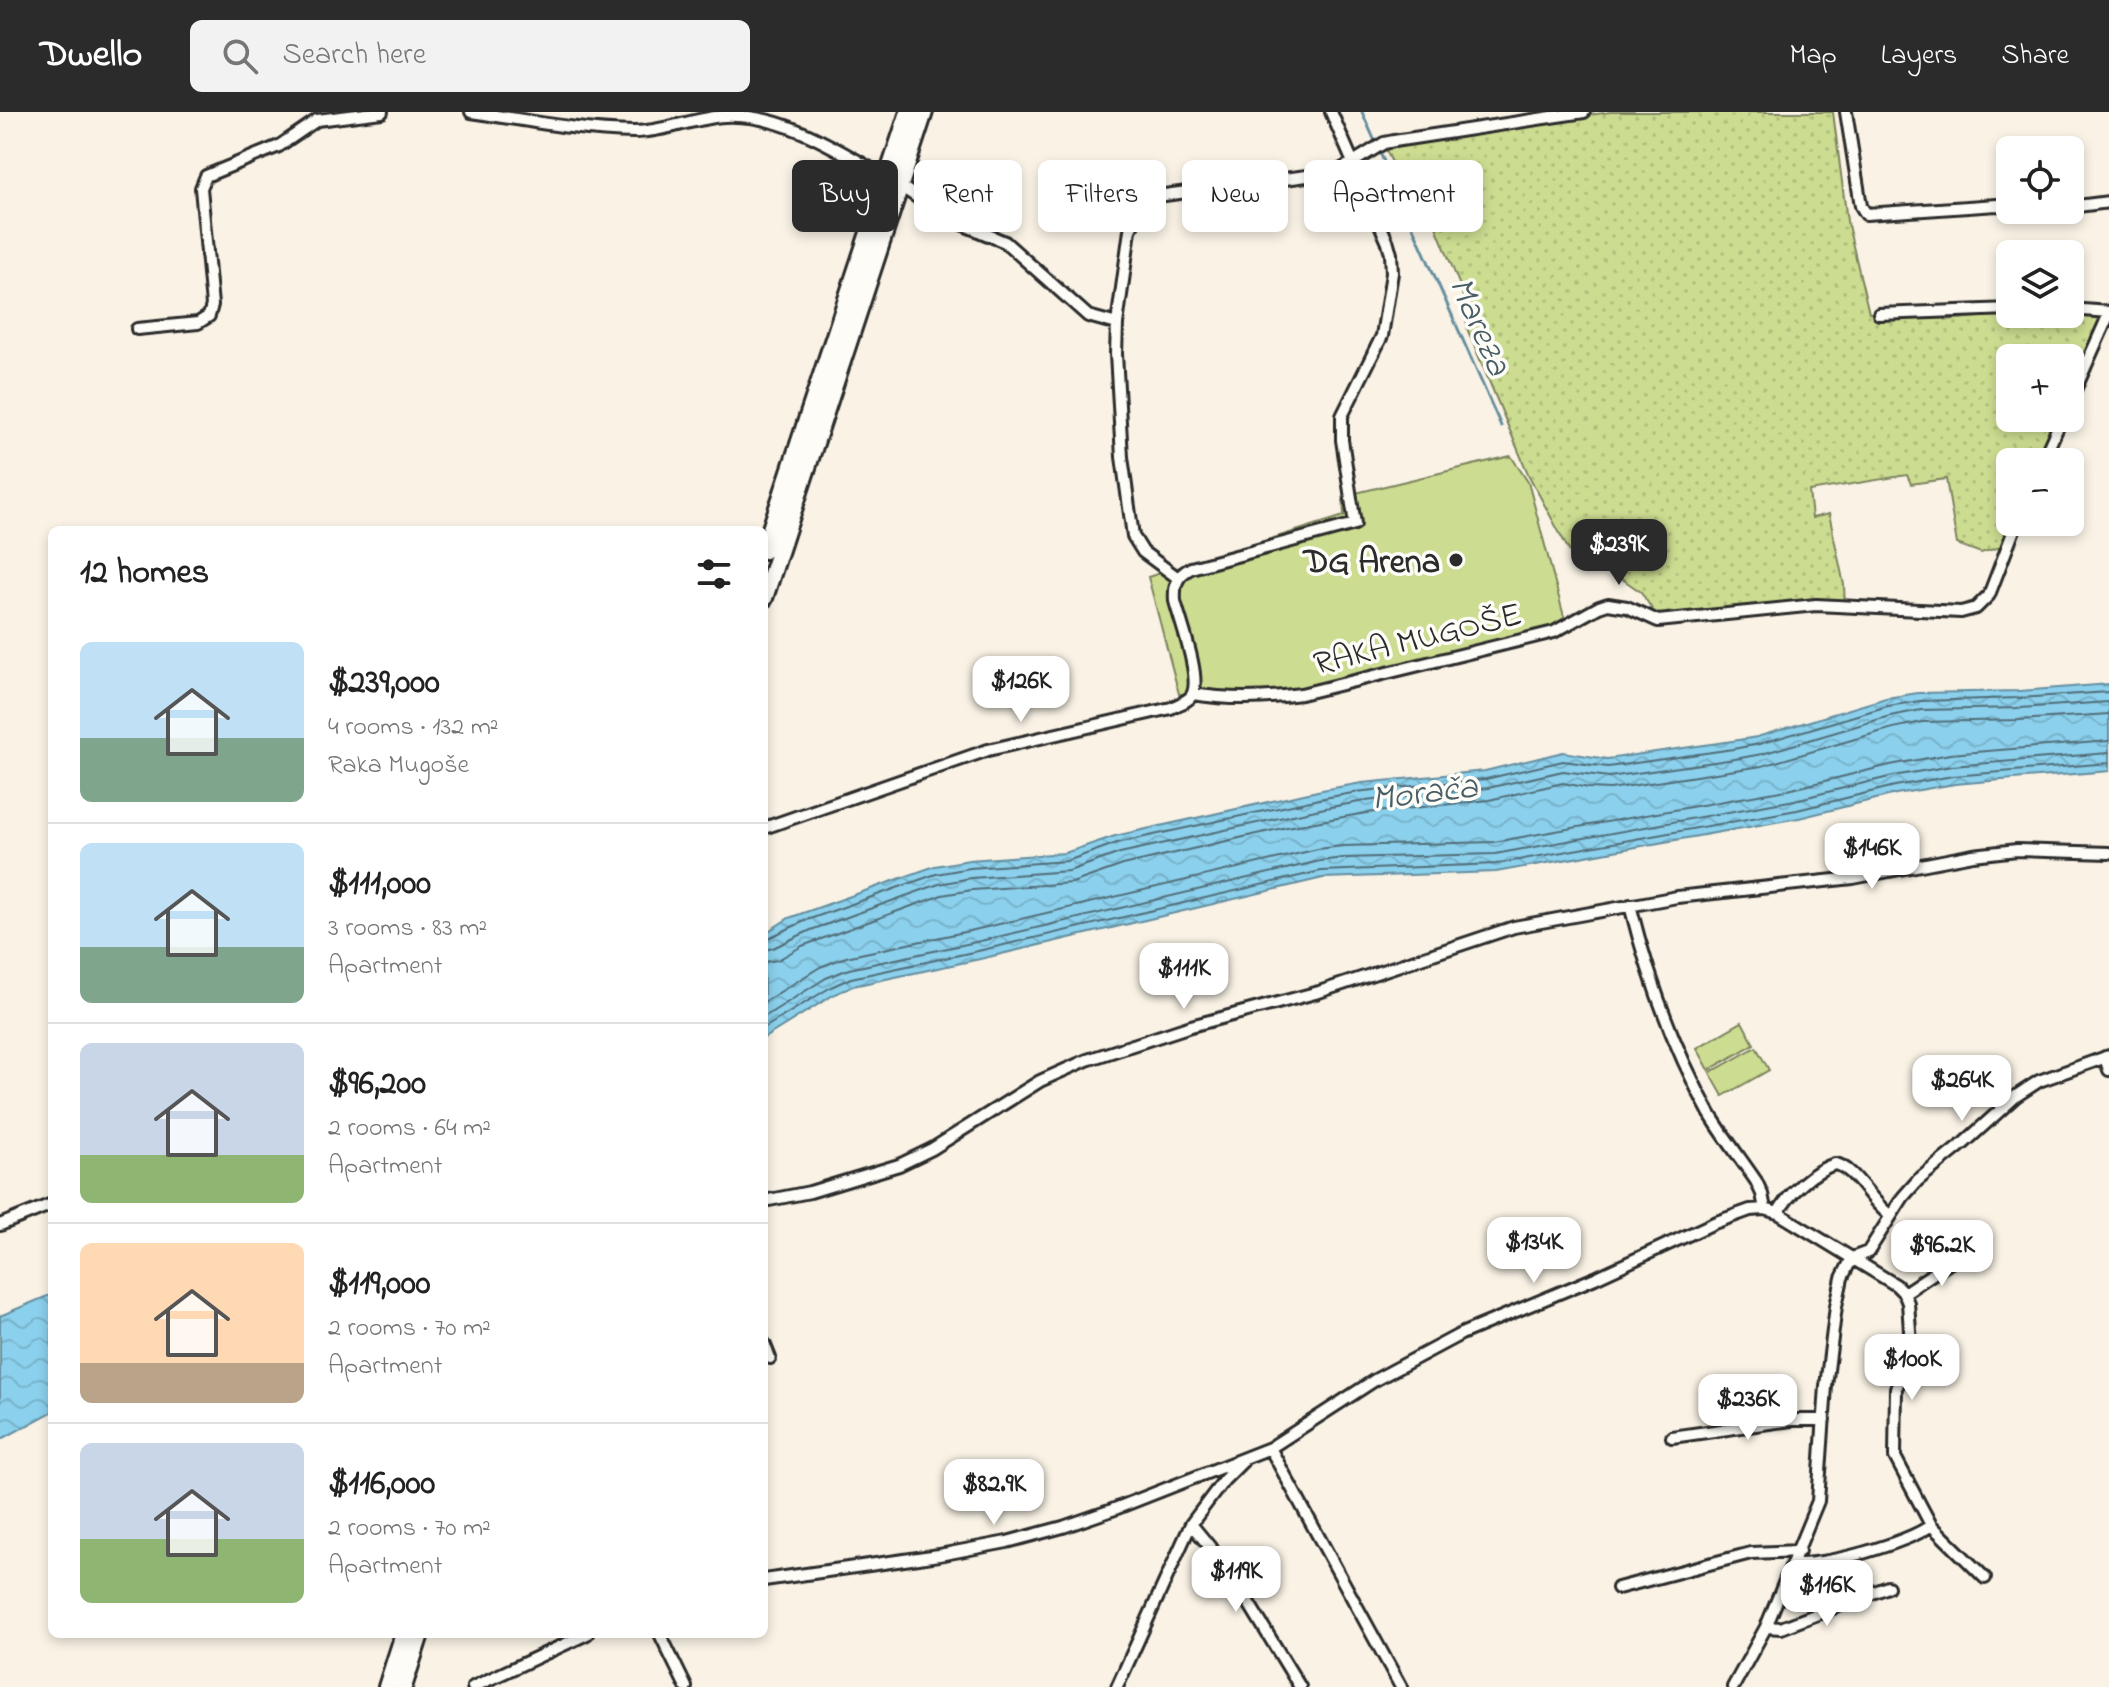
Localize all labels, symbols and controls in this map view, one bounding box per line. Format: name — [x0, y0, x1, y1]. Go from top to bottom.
search box — [190, 20, 750, 92]
text: Dwello — [40, 28, 142, 84]
icon: search — [218, 34, 262, 78]
text: Search here — [282, 34, 426, 78]
text: Map — [1789, 36, 1837, 77]
text: Layers — [1881, 36, 1957, 77]
text: Share — [2001, 36, 2069, 77]
map controls — [1996, 136, 2084, 536]
button: locate — [1996, 136, 2084, 224]
chip: Buy — [792, 160, 898, 232]
chip: Rent — [914, 160, 1022, 232]
chip: Filters — [1038, 160, 1166, 232]
chip: New — [1182, 160, 1288, 232]
chip: Apartment — [1304, 160, 1483, 232]
button: layers — [1996, 240, 2084, 328]
water label: Mareza — [1433, 269, 1523, 385]
button: + — [1996, 344, 2084, 432]
button: − — [1996, 448, 2084, 536]
pin: $239K — [1563, 519, 1675, 587]
text: $239K — [1589, 526, 1649, 564]
place label: DG Arena — [1301, 539, 1440, 589]
text: 12 homes — [80, 549, 209, 599]
marker: DG Arena — [1447, 551, 1465, 569]
icon: filters — [692, 552, 736, 596]
street label: RAKA MUGOŠE — [1309, 591, 1527, 691]
pin: $126K — [965, 656, 1077, 724]
text: $239,000 — [328, 659, 440, 709]
text: $126K — [991, 663, 1051, 701]
icon: home — [144, 674, 240, 770]
text: 4 rooms · 132 m² — [328, 709, 499, 747]
text: Raka Mugoše — [328, 747, 469, 785]
water label: Morača — [1368, 762, 1481, 827]
pin: $146K — [1816, 823, 1928, 891]
text: $146K — [1843, 830, 1901, 868]
text: $111,000 — [328, 860, 431, 910]
icon: home — [144, 875, 240, 971]
text: 3 rooms · 83 m² — [328, 910, 487, 948]
pin: $111K — [1128, 943, 1240, 1011]
text: Apartment — [328, 948, 442, 986]
text: $111K — [1157, 950, 1211, 988]
pin: $264K — [1906, 1055, 2018, 1123]
text: $96,200 — [328, 1060, 426, 1110]
text: $264K — [1930, 1062, 1994, 1100]
icon: home — [144, 1075, 240, 1171]
text: 2 rooms · 64 m² — [328, 1110, 491, 1148]
text: Apartment — [328, 1148, 442, 1186]
pin: $134K — [1478, 1217, 1590, 1285]
pin: $96.2K — [1877, 1220, 2007, 1288]
text: $134K — [1505, 1224, 1563, 1262]
text: $96.2K — [1909, 1227, 1975, 1265]
text: $119,000 — [328, 1260, 430, 1310]
icon: home — [144, 1275, 240, 1371]
text: 2 rooms · 70 m² — [328, 1310, 491, 1348]
pin: $100K — [1856, 1334, 1968, 1402]
text: $100K — [1882, 1341, 1942, 1379]
text: Apartment — [328, 1348, 442, 1386]
pin: $236K — [1692, 1374, 1804, 1442]
text: $236K — [1716, 1381, 1780, 1419]
pin: $82.9K — [929, 1459, 1059, 1527]
text: $116,000 — [328, 1460, 435, 1510]
text: $82.9K — [962, 1466, 1026, 1504]
icon: home — [144, 1475, 240, 1571]
text: 2 rooms · 70 m² — [328, 1510, 491, 1548]
pin: $119K — [1180, 1546, 1292, 1614]
text: Apartment — [328, 1548, 442, 1586]
text: $119K — [1210, 1553, 1262, 1591]
pin: $116K — [1771, 1560, 1883, 1628]
text: $116K — [1799, 1567, 1855, 1605]

